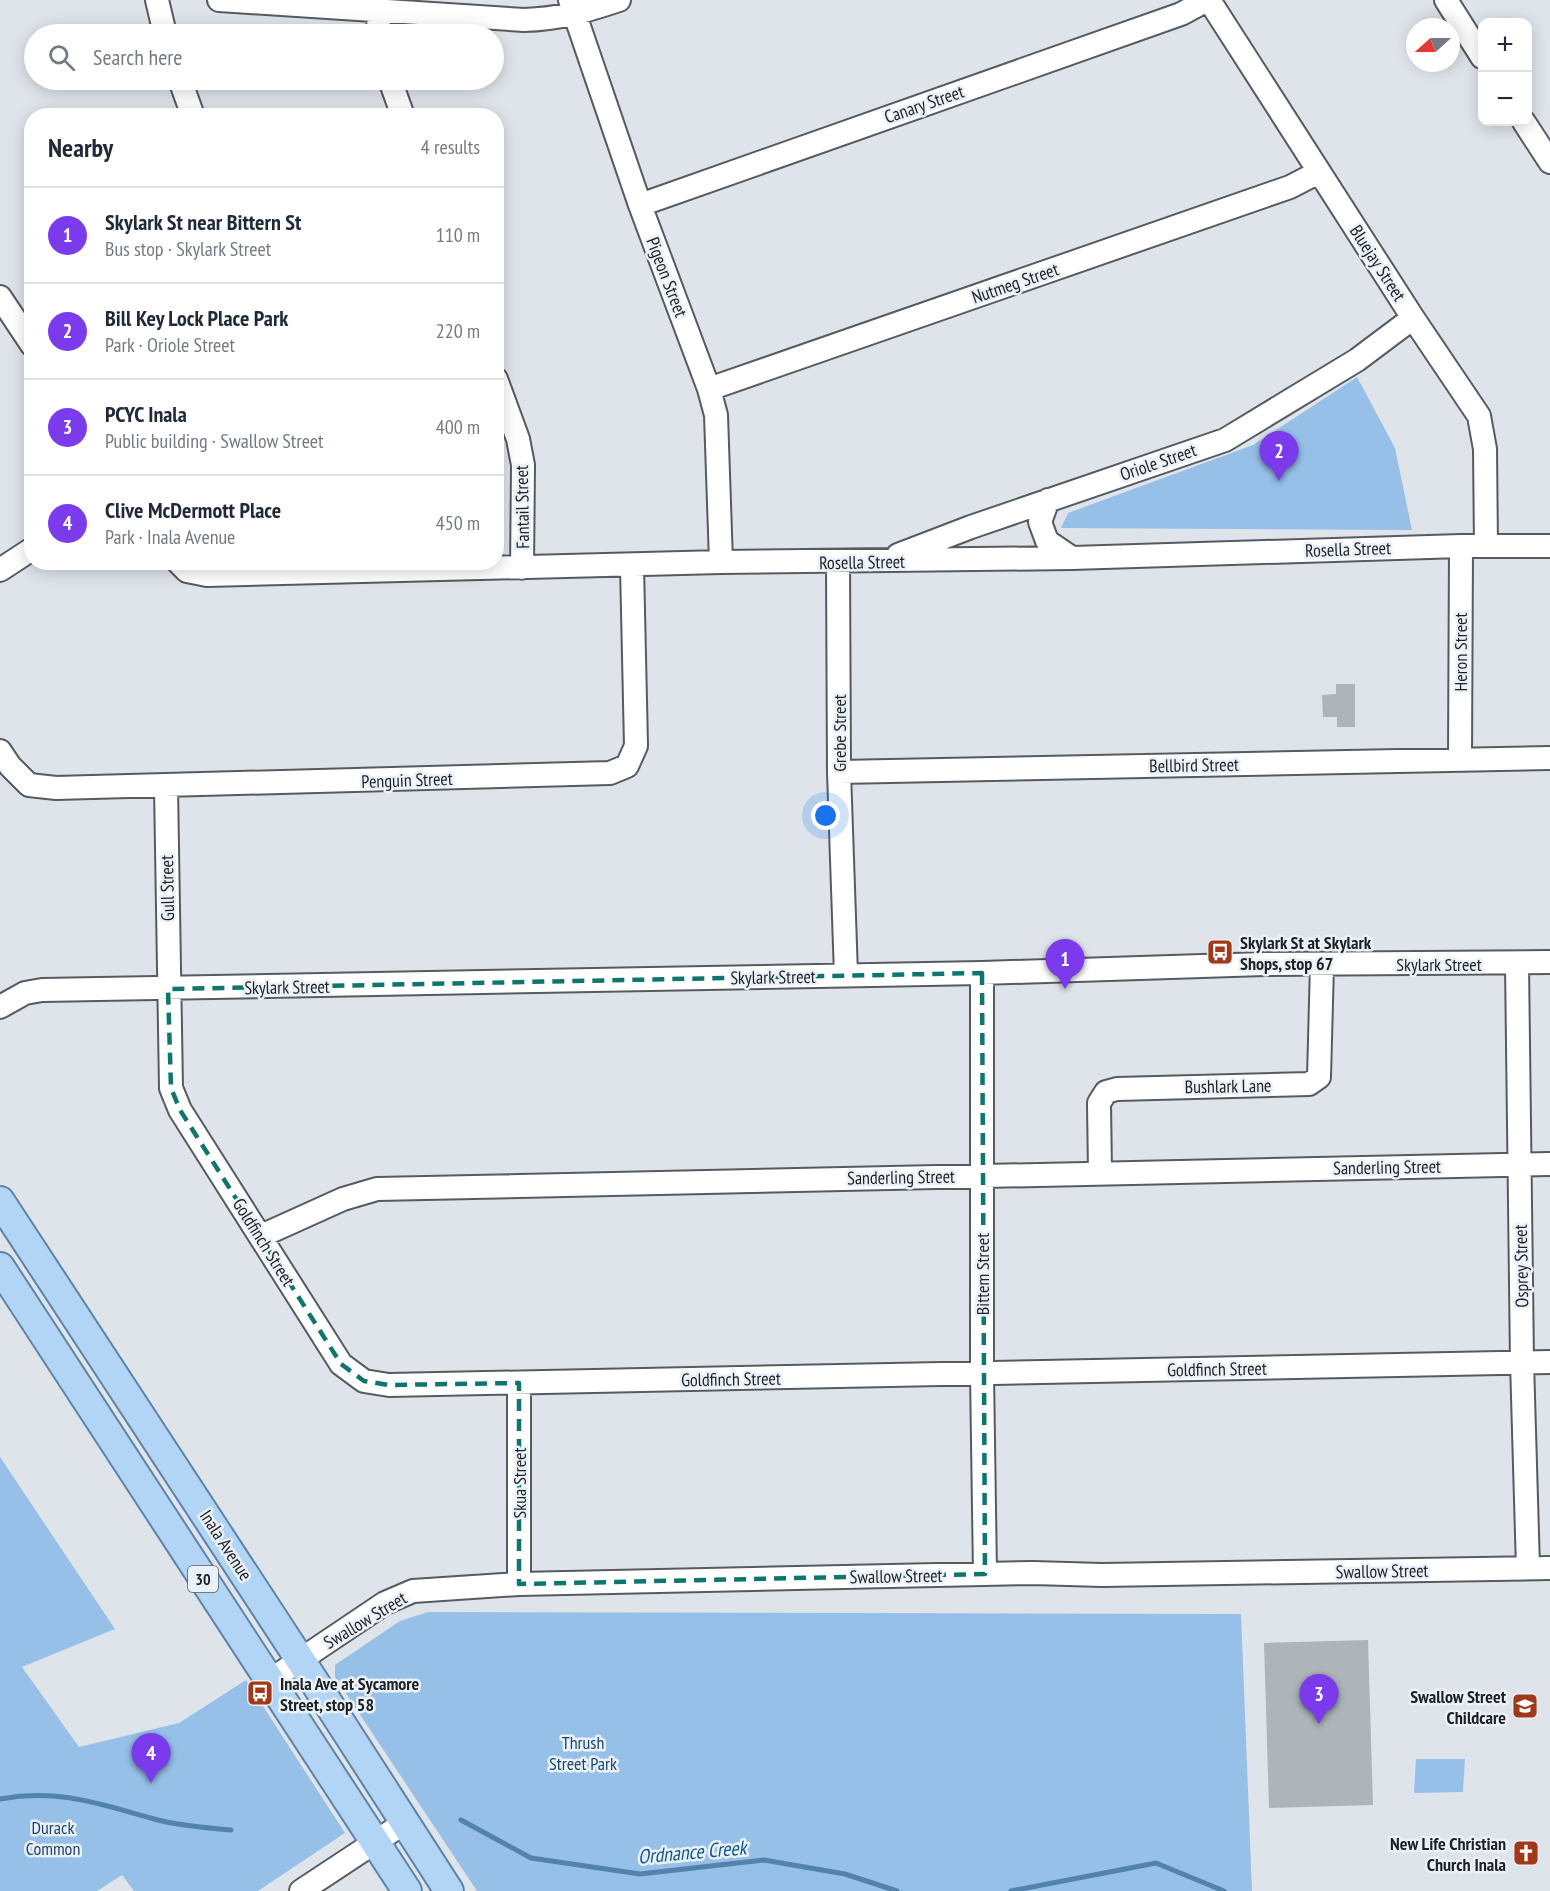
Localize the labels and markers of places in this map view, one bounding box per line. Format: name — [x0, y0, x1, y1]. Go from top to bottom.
pin: 2 — [1260, 432, 1298, 481]
place label: Skylark St at Skylark Shops, stop 67 — [1240, 931, 1372, 975]
bus stop icon: Skylark St at Skylark Shops, stop 67 — [1205, 937, 1235, 967]
pin: 1 — [1046, 940, 1084, 989]
place label: Inala Ave at Sycamore Street, stop 58 — [280, 1672, 420, 1716]
pin: 3 — [1300, 1674, 1338, 1724]
bus stop icon: Inala Ave at Sycamore Street, stop 58 — [245, 1678, 275, 1708]
place label: Swallow Street Childcare — [1410, 1685, 1507, 1729]
school or university icon: Swallow Street Childcare — [1510, 1691, 1540, 1721]
pin: 4 — [132, 1734, 170, 1783]
place label: New Life Christian Church Inala — [1390, 1832, 1506, 1876]
church icon: New Life Christian Church Inala — [1511, 1838, 1541, 1868]

